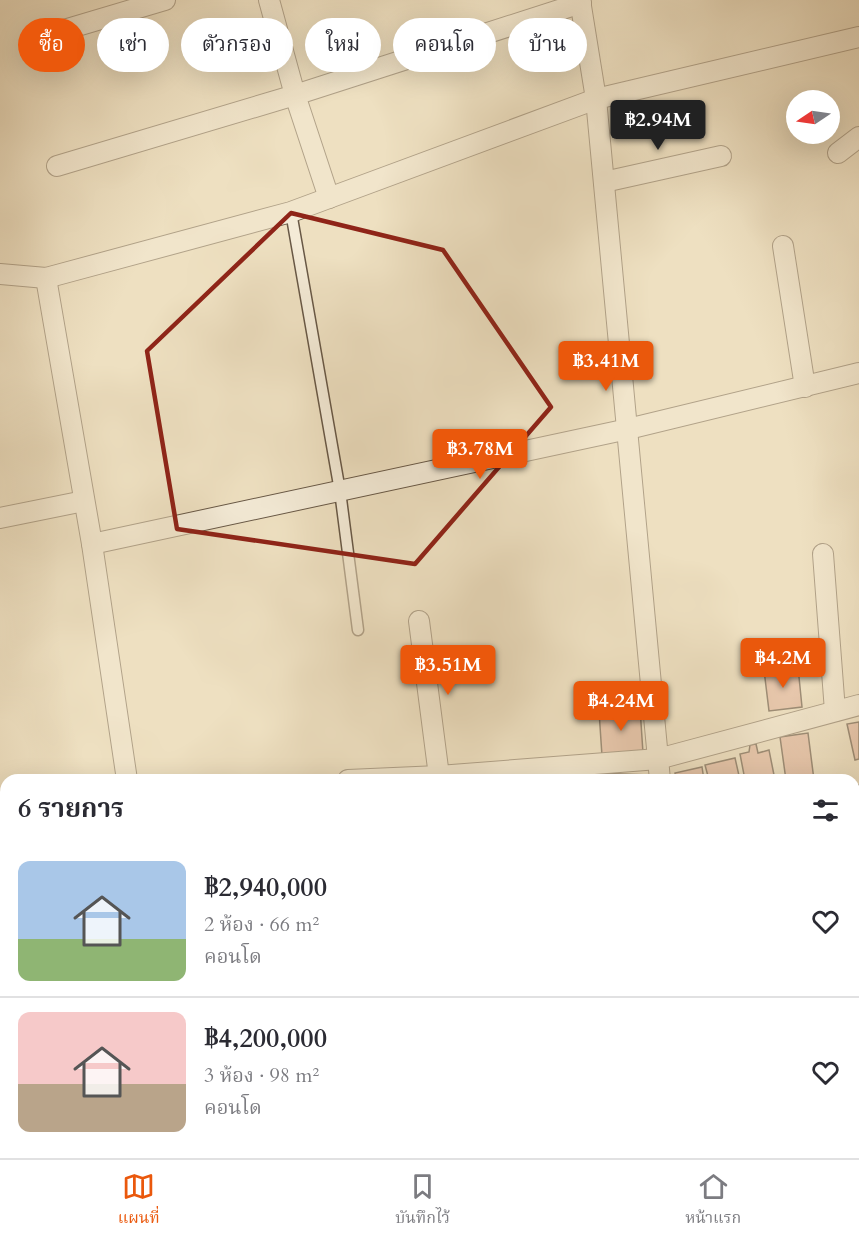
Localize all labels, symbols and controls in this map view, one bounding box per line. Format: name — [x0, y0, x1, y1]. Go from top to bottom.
chip: ซื้อ — [18, 18, 85, 72]
chip: เช่า — [97, 18, 169, 72]
chip: ตัวกรอง — [181, 18, 293, 72]
chip: ใหม่ — [305, 18, 381, 72]
chip: คอนโด — [393, 18, 496, 72]
chip: บ้าน — [508, 18, 587, 72]
north arrow — [786, 90, 840, 144]
map controls — [786, 90, 840, 144]
pin: ฿2.94M — [609, 100, 707, 151]
text: ฿2.94M — [624, 106, 692, 133]
pin: ฿3.41M — [557, 341, 655, 392]
text: ฿3.41M — [572, 347, 640, 374]
pin: ฿3.78M — [431, 429, 529, 480]
text: ฿3.78M — [446, 435, 514, 462]
pin: ฿4.2M — [741, 638, 825, 689]
text: ฿4.2M — [755, 644, 811, 671]
pin: ฿3.51M — [399, 645, 497, 696]
text: ฿3.51M — [414, 651, 482, 678]
pin: ฿4.24M — [572, 681, 670, 732]
text: ฿4.24M — [587, 687, 655, 714]
text: 6 รายการ — [18, 791, 124, 826]
icon: filters — [809, 794, 842, 827]
text: ฿2,940,000 — [204, 870, 327, 905]
icon: home — [66, 885, 138, 957]
icon: heart — [809, 905, 842, 938]
text: 2 ห้อง · 66 m² — [204, 911, 319, 938]
text: คอนโด — [204, 943, 262, 970]
text: ฿4,200,000 — [204, 1021, 327, 1056]
icon: home — [66, 1036, 138, 1108]
icon: heart — [809, 1056, 842, 1089]
text: 3 ห้อง · 98 m² — [204, 1062, 319, 1089]
text: คอนโด — [204, 1094, 262, 1121]
tab: แผนที่ — [118, 1170, 160, 1232]
tab: บันทึกไว้ — [395, 1170, 450, 1232]
tab: หน้าแรก — [685, 1170, 741, 1232]

